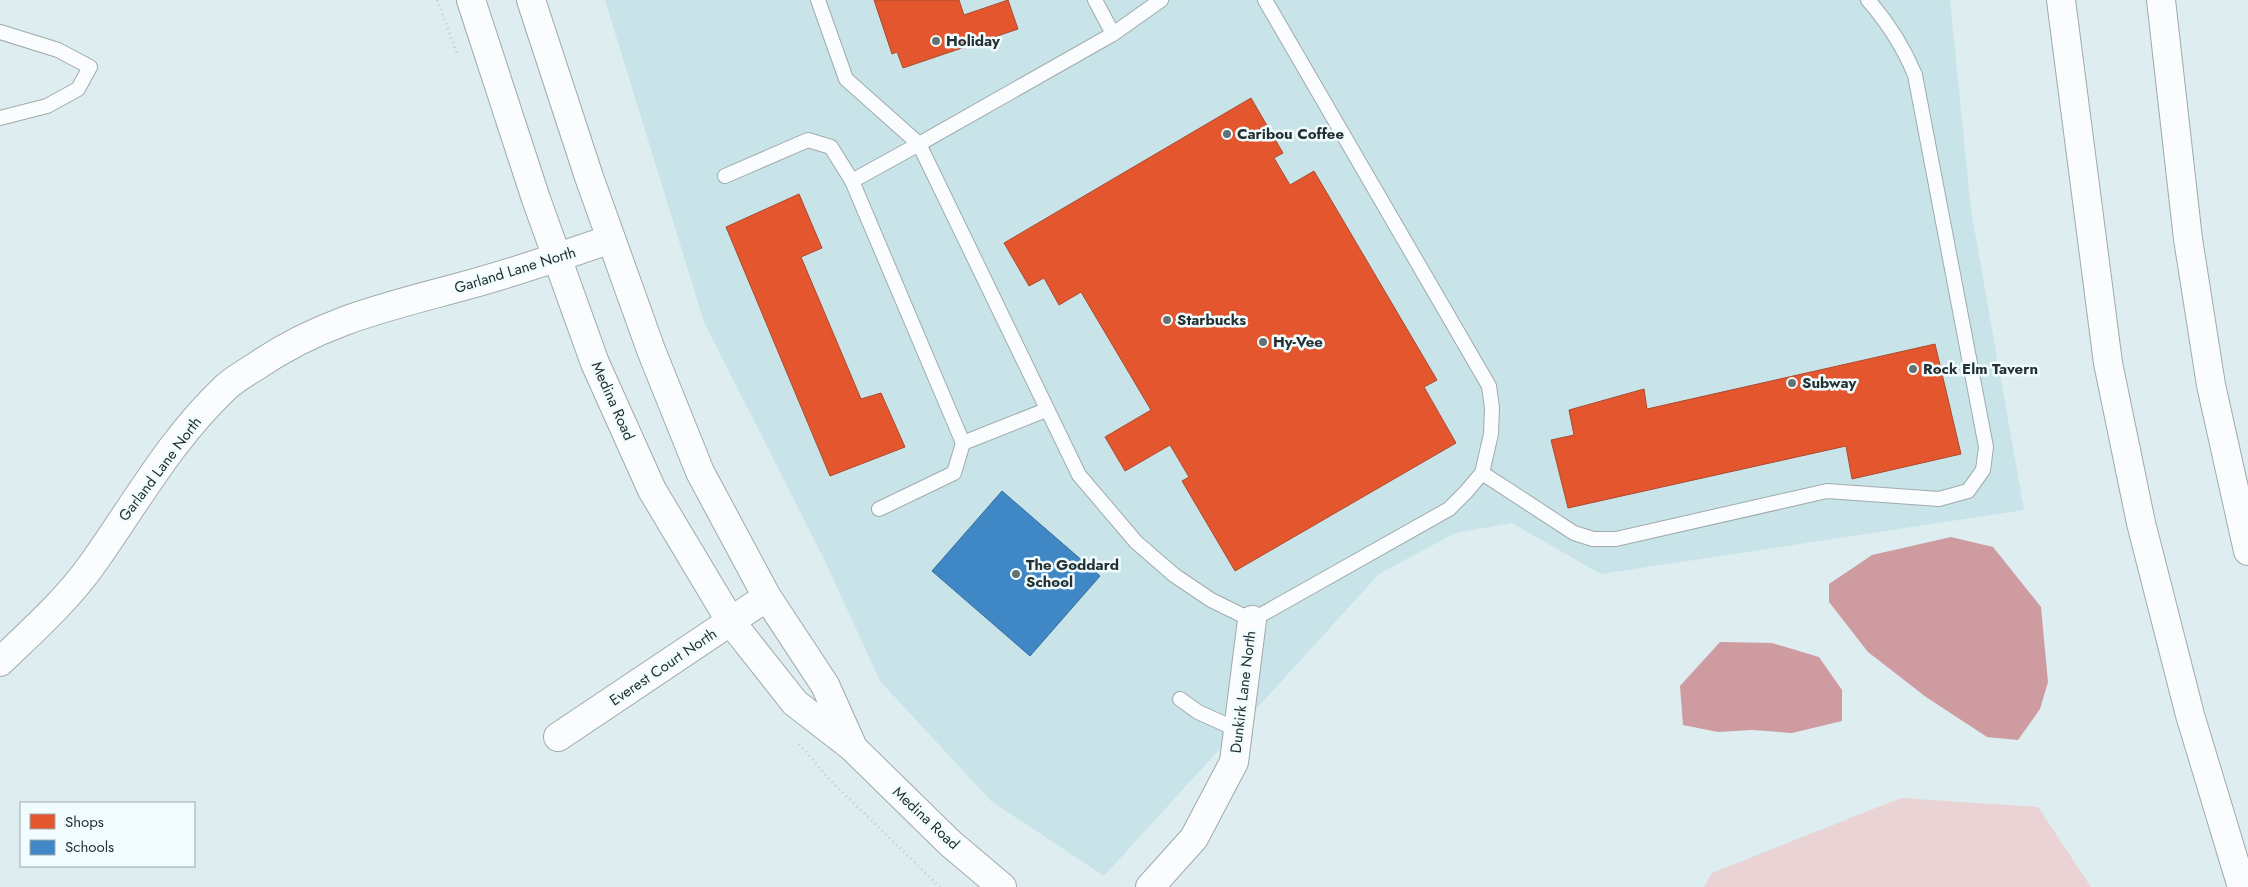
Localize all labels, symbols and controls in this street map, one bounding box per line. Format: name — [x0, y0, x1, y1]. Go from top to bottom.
place label: Holiday — [946, 30, 1000, 52]
marker: Holiday — [930, 35, 942, 47]
place label: Caribou Coffee — [1237, 123, 1344, 145]
marker: Caribou Coffee — [1221, 128, 1233, 140]
street label: Garland Lane North — [451, 241, 579, 299]
place label: Starbucks — [1177, 309, 1246, 331]
marker: Starbucks — [1161, 314, 1173, 326]
place label: Hy-Vee — [1273, 331, 1323, 353]
marker: Hy-Vee — [1257, 336, 1269, 348]
street label: Medina Road — [586, 358, 640, 444]
place label: Rock Elm Tavern — [1923, 358, 2038, 380]
marker: Rock Elm Tavern — [1907, 363, 1919, 375]
place label: Subway — [1802, 372, 1856, 394]
marker: Subway — [1786, 377, 1798, 389]
street label: Garland Lane North — [113, 412, 207, 526]
place label: The Goddard School — [1026, 554, 1119, 593]
marker: The Goddard School — [1010, 568, 1022, 580]
street label: Everest Court North — [605, 623, 721, 711]
street label: Dunkirk Lane North — [1225, 630, 1261, 754]
street label: Medina Road — [888, 781, 964, 855]
legend — [20, 802, 195, 867]
text: Shops — [65, 811, 104, 833]
text: Schools — [65, 836, 114, 858]

